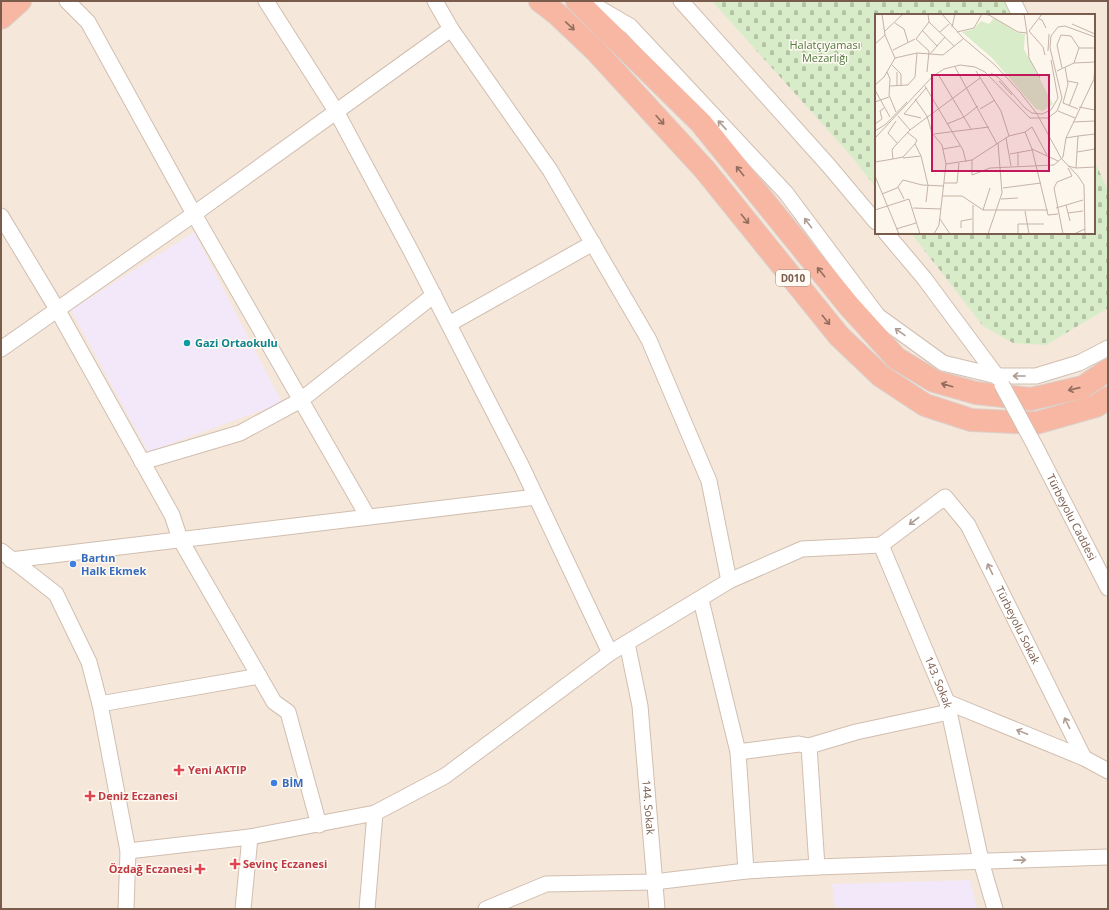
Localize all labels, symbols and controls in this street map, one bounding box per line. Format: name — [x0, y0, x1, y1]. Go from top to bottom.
inset map — [875, 14, 1095, 234]
one-way arrow — [565, 21, 575, 31]
park label: Halatçıyaması Mezarlığı — [789, 37, 861, 65]
one-way arrow — [655, 115, 664, 125]
one-way arrow — [718, 120, 727, 131]
one-way arrow — [735, 165, 744, 176]
one-way arrow — [740, 213, 749, 224]
one-way arrow — [804, 218, 812, 229]
one-way arrow — [817, 266, 826, 277]
road number: D010 — [776, 270, 810, 286]
one-way arrow — [822, 314, 831, 325]
one-way arrow — [895, 328, 906, 336]
place label: Gazi Ortaokulu — [195, 335, 278, 350]
marker: Gazi Ortaokulu — [182, 338, 192, 348]
one-way arrow — [1013, 372, 1026, 380]
one-way arrow — [941, 381, 954, 388]
one-way arrow — [1068, 385, 1081, 393]
street label: Türbeyolu Caddesi — [1044, 471, 1101, 563]
one-way arrow — [908, 516, 919, 525]
place label: Bartın Halk Ekmek — [81, 550, 146, 578]
marker: Bartın Halk Ekmek — [68, 559, 78, 569]
one-way arrow — [986, 563, 993, 575]
street label: Türbeyolu Sokak — [993, 583, 1044, 667]
street label: 143. Sokak — [922, 654, 956, 710]
one-way arrow — [1063, 717, 1070, 729]
one-way arrow — [1017, 728, 1029, 736]
place label: Yeni AKTIP — [188, 762, 247, 777]
marker: Yeni AKTIP — [173, 764, 185, 776]
place label: BİM — [282, 775, 303, 790]
marker: BİM — [269, 778, 279, 788]
street label: 144. Sokak — [639, 779, 659, 836]
place label: Deniz Eczanesi — [98, 788, 178, 803]
marker: Deniz Eczanesi — [85, 791, 95, 801]
place label: Sevinç Eczanesi — [243, 856, 327, 871]
one-way arrow — [1013, 856, 1026, 864]
marker: Sevinç Eczanesi — [230, 859, 240, 869]
place label: Özdağ Eczanesi — [109, 861, 192, 876]
marker: Özdağ Eczanesi — [195, 864, 205, 874]

